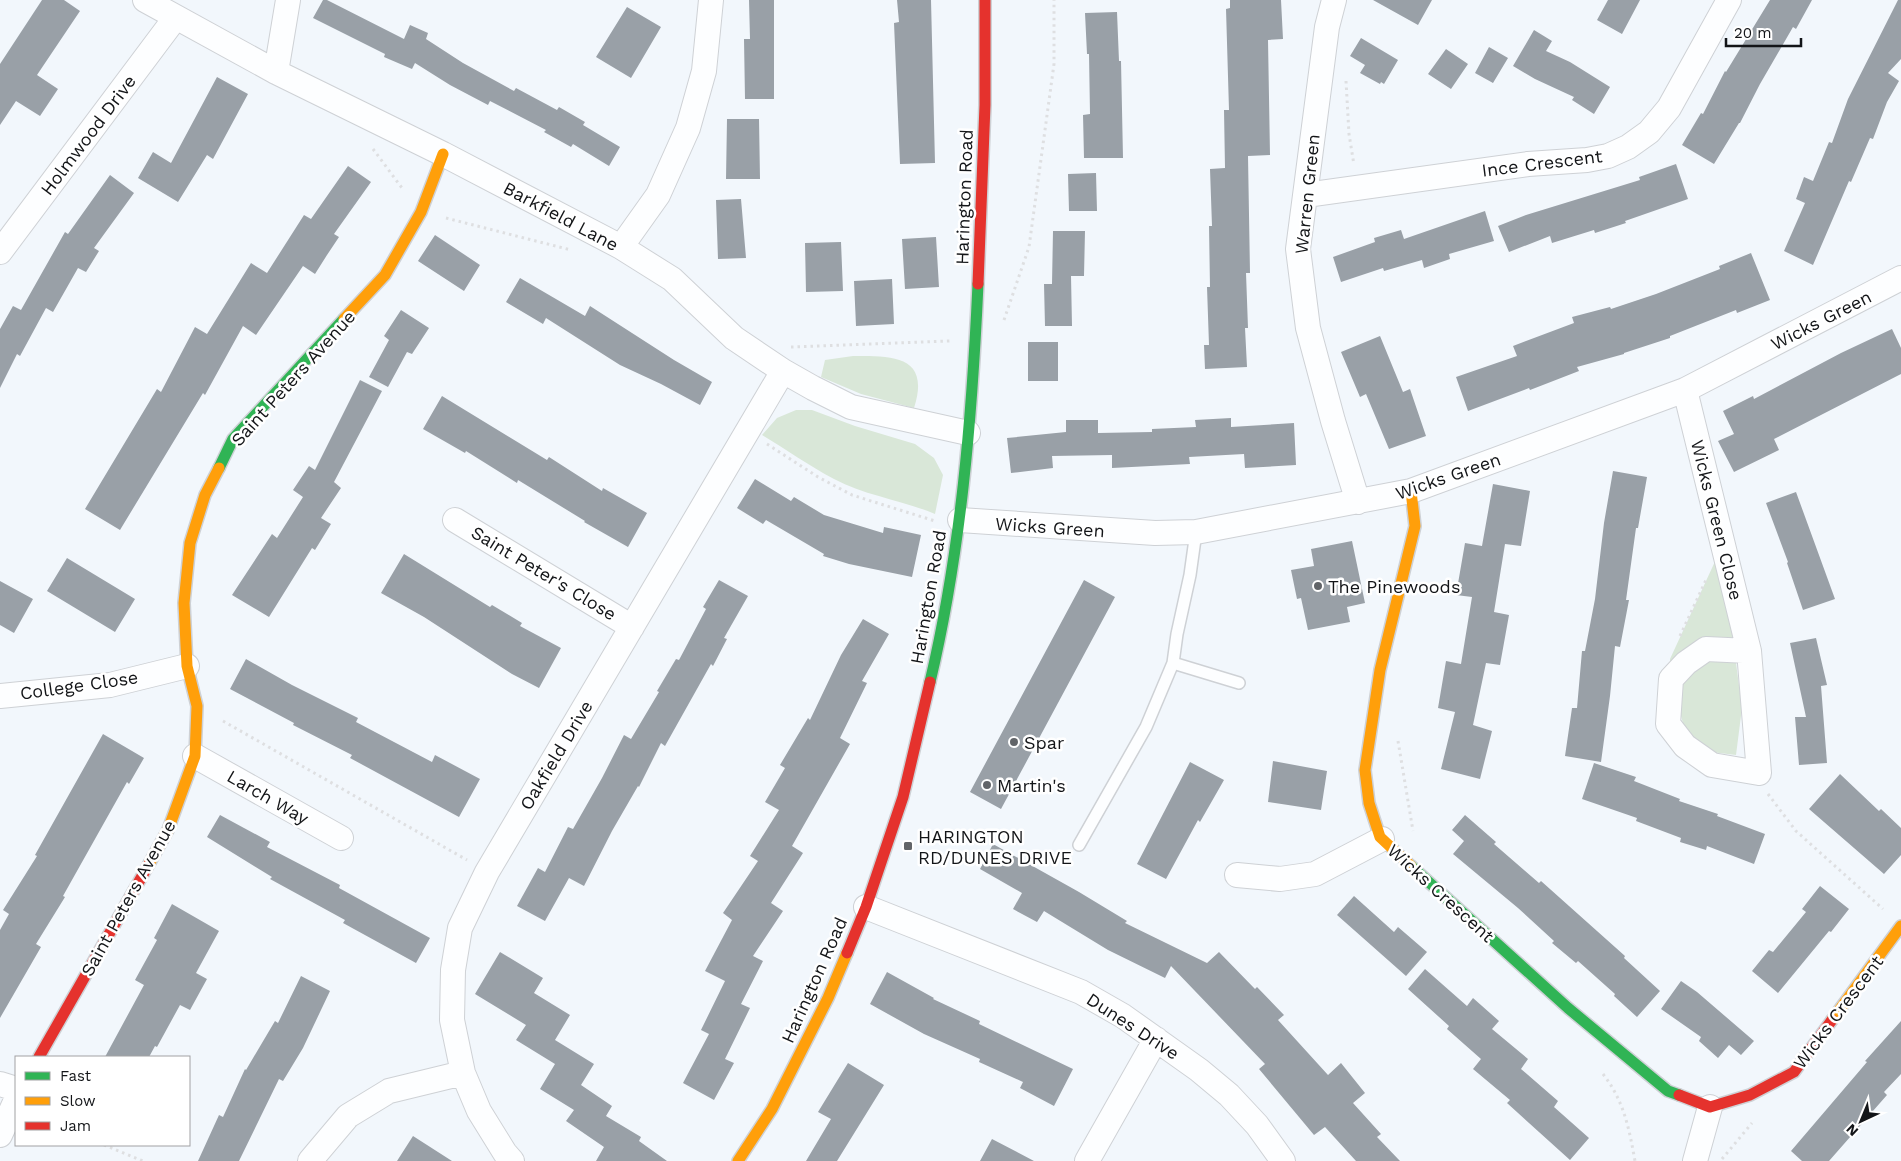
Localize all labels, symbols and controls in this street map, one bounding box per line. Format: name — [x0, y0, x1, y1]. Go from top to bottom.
scale bar — [1726, 15, 1801, 47]
text: 20 m — [1734, 24, 1772, 42]
street label: Holmwood Drive — [36, 71, 140, 199]
street label: Harington Road — [951, 129, 977, 265]
street label: Warren Green — [1290, 133, 1324, 255]
street label: Ince Crescent — [1481, 145, 1604, 181]
street label: Barkfield Lane — [500, 177, 622, 255]
street label: Wicks Green — [1767, 286, 1875, 354]
street label: Saint Peters Avenue — [227, 306, 359, 450]
street label: Wicks Green Close — [1687, 438, 1747, 602]
street label: Wicks Green — [1393, 448, 1503, 504]
street label: Wicks Green — [994, 513, 1106, 541]
street label: Saint Peter's Close — [468, 521, 620, 625]
street label: Harington Road — [906, 528, 950, 666]
place label: The Pinewoods — [1328, 576, 1460, 597]
marker: The Pinewoods — [1312, 580, 1324, 592]
street label: College Close — [19, 666, 139, 704]
street label: Oakfield Drive — [515, 697, 597, 813]
place label: Spar — [1024, 732, 1064, 753]
marker: Spar — [1008, 736, 1020, 748]
street label: Larch Way — [224, 765, 313, 829]
place label: Martin's — [997, 775, 1066, 796]
marker: Martin's — [981, 779, 993, 791]
street label: Saint Peters Avenue — [76, 816, 180, 980]
place label: HARINGTON RD/DUNES DRIVE — [918, 826, 1072, 868]
marker: HARINGTON RD/DUNES DRIVE — [902, 840, 914, 852]
street label: Wicks Crescent — [1383, 840, 1499, 947]
street label: Harington Road — [777, 914, 851, 1046]
street label: Wicks Crescent — [1789, 951, 1888, 1073]
street label: Dunes Drive — [1083, 988, 1183, 1064]
legend — [15, 1056, 190, 1146]
text: Fast — [60, 1067, 92, 1085]
text: Slow — [60, 1092, 96, 1110]
north arrow — [1836, 1096, 1886, 1146]
text: Jam — [60, 1117, 91, 1135]
text: N — [1843, 1121, 1861, 1140]

